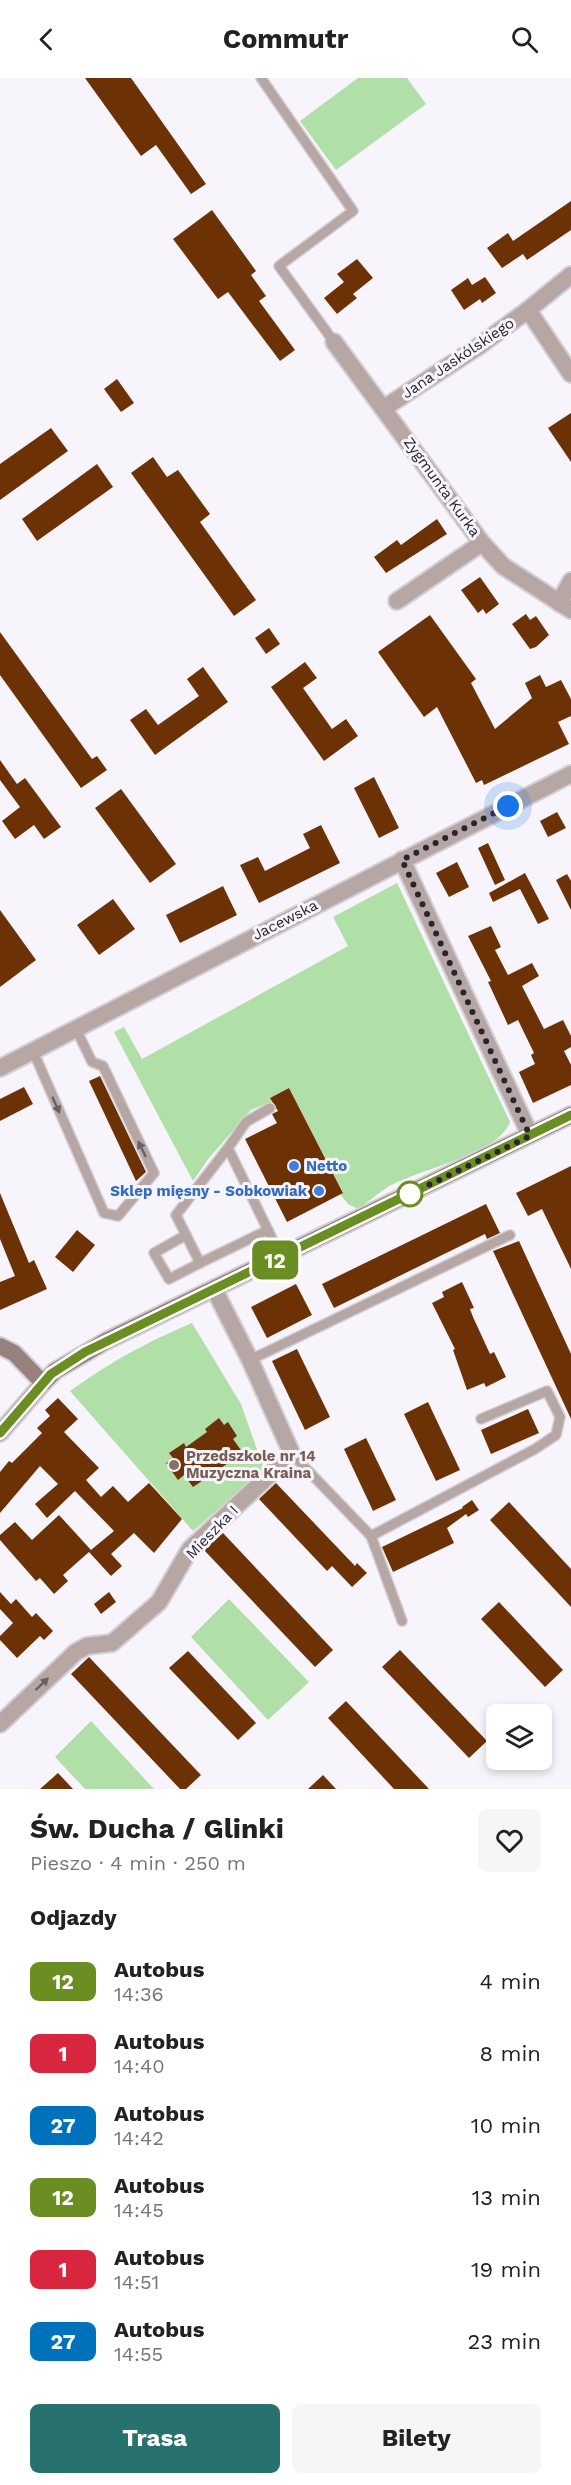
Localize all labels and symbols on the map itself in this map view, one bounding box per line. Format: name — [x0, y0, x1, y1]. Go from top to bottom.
street label: Jana Jaskólskiego — [399, 314, 517, 402]
street label: Zygmunta Kurka — [400, 434, 484, 541]
your location — [493, 791, 523, 821]
street label: Jacewska — [249, 896, 321, 944]
one-way arrow — [51, 1096, 61, 1114]
one-way arrow — [138, 1140, 147, 1157]
place label: Netto — [306, 1157, 347, 1175]
marker: Netto — [287, 1159, 301, 1173]
unlabelled marker — [397, 1181, 423, 1207]
place label: Sklep mięsny - Sobkowiak — [110, 1182, 308, 1200]
marker: Sklep mięsny - Sobkowiak — [312, 1184, 326, 1198]
line badge: 12 — [248, 1240, 302, 1280]
place label: Przedszkole nr 14 Muzyczna Kraina — [186, 1447, 316, 1482]
marker: Przedszkole nr 14 Muzyczna Kraina — [167, 1458, 181, 1472]
street label: Mieszka I — [182, 1501, 242, 1563]
one-way arrow — [35, 1677, 50, 1691]

